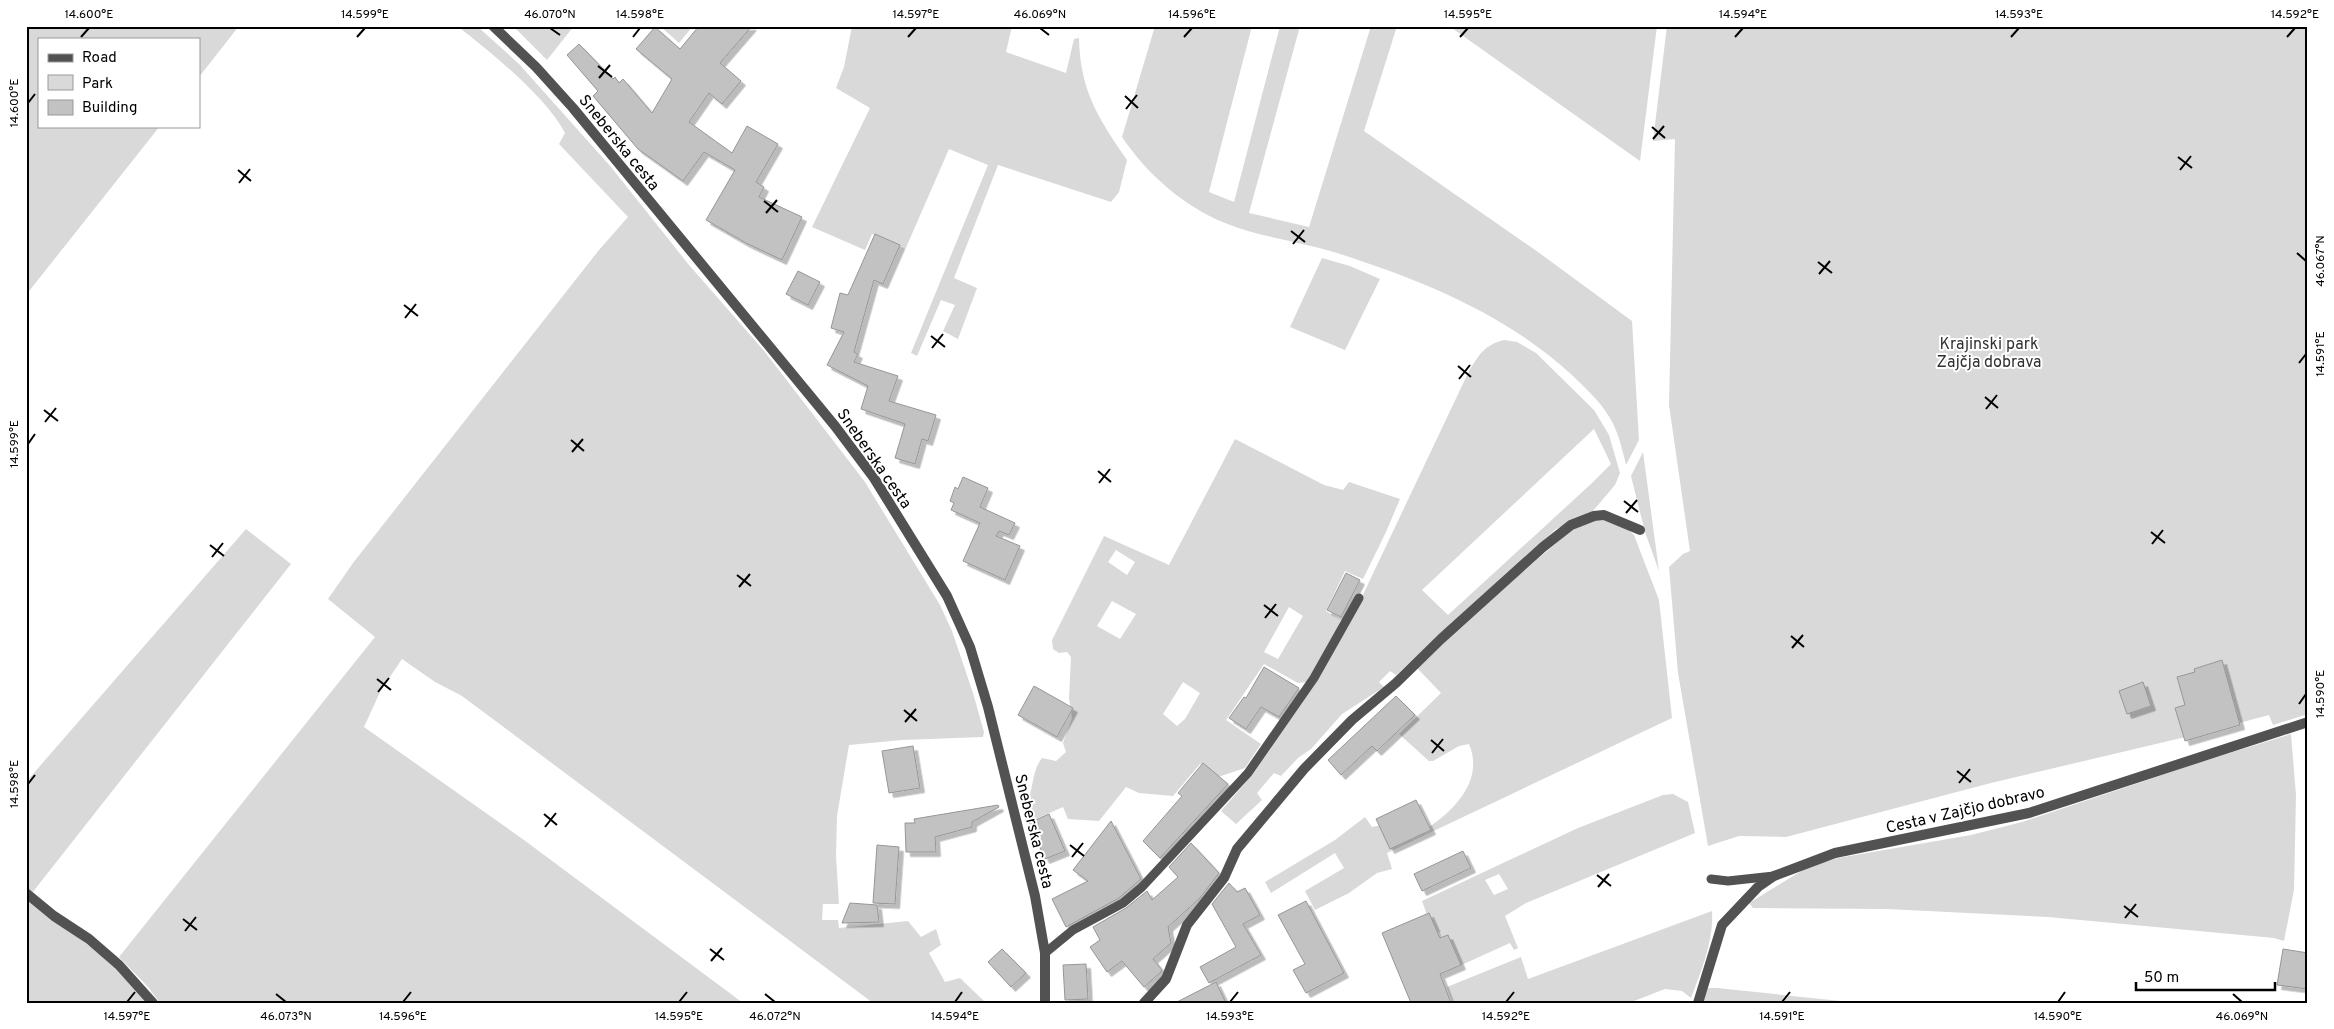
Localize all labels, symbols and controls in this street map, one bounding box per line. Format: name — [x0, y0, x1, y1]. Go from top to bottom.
text: 14.600°E — [65, 7, 113, 23]
text: 14.599°E — [341, 7, 389, 23]
text: 46.070°N — [524, 7, 576, 23]
text: 14.598°E — [616, 7, 664, 23]
text: 14.597°E — [893, 7, 939, 23]
text: 46.069°N — [1014, 7, 1066, 23]
text: 14.596°E — [1168, 7, 1216, 23]
text: 14.595°E — [1444, 7, 1492, 23]
text: 14.594°E — [1719, 7, 1767, 23]
text: 14.593°E — [1995, 7, 2043, 23]
text: 14.592°E — [2271, 7, 2319, 23]
legend — [38, 38, 200, 128]
text: Road — [82, 49, 117, 68]
text: Park — [82, 75, 113, 94]
text: 14.600°E — [7, 79, 23, 127]
street label: Sneberska cesta — [574, 91, 663, 195]
text: Building — [82, 99, 137, 118]
text: 46.067°N — [2313, 235, 2329, 287]
text: 14.591°E — [2313, 331, 2329, 377]
park label: Krajinski park Zajčja dobrava — [1936, 335, 2042, 373]
street label: Sneberska cesta — [831, 405, 915, 513]
text: 14.599°E — [7, 420, 23, 468]
text: 14.590°E — [2313, 670, 2329, 718]
text: 14.598°E — [7, 760, 23, 808]
street label: Sneberska cesta — [1009, 772, 1057, 891]
street label: Cesta v Zajčjo dobravo — [1884, 783, 2047, 839]
scale bar — [2136, 959, 2275, 991]
text: 50 m — [2144, 969, 2179, 988]
text: 14.597°E — [104, 1009, 150, 1025]
text: 46.073°N — [260, 1009, 312, 1025]
text: 14.596°E — [379, 1009, 427, 1025]
text: 14.595°E — [655, 1009, 703, 1025]
text: 46.072°N — [749, 1009, 801, 1025]
text: 14.594°E — [931, 1009, 979, 1025]
text: 14.593°E — [1206, 1009, 1254, 1025]
text: 14.592°E — [1482, 1009, 1530, 1025]
text: 14.591°E — [1759, 1009, 1805, 1025]
text: 14.590°E — [2034, 1009, 2082, 1025]
text: 46.069°N — [2216, 1009, 2268, 1025]

